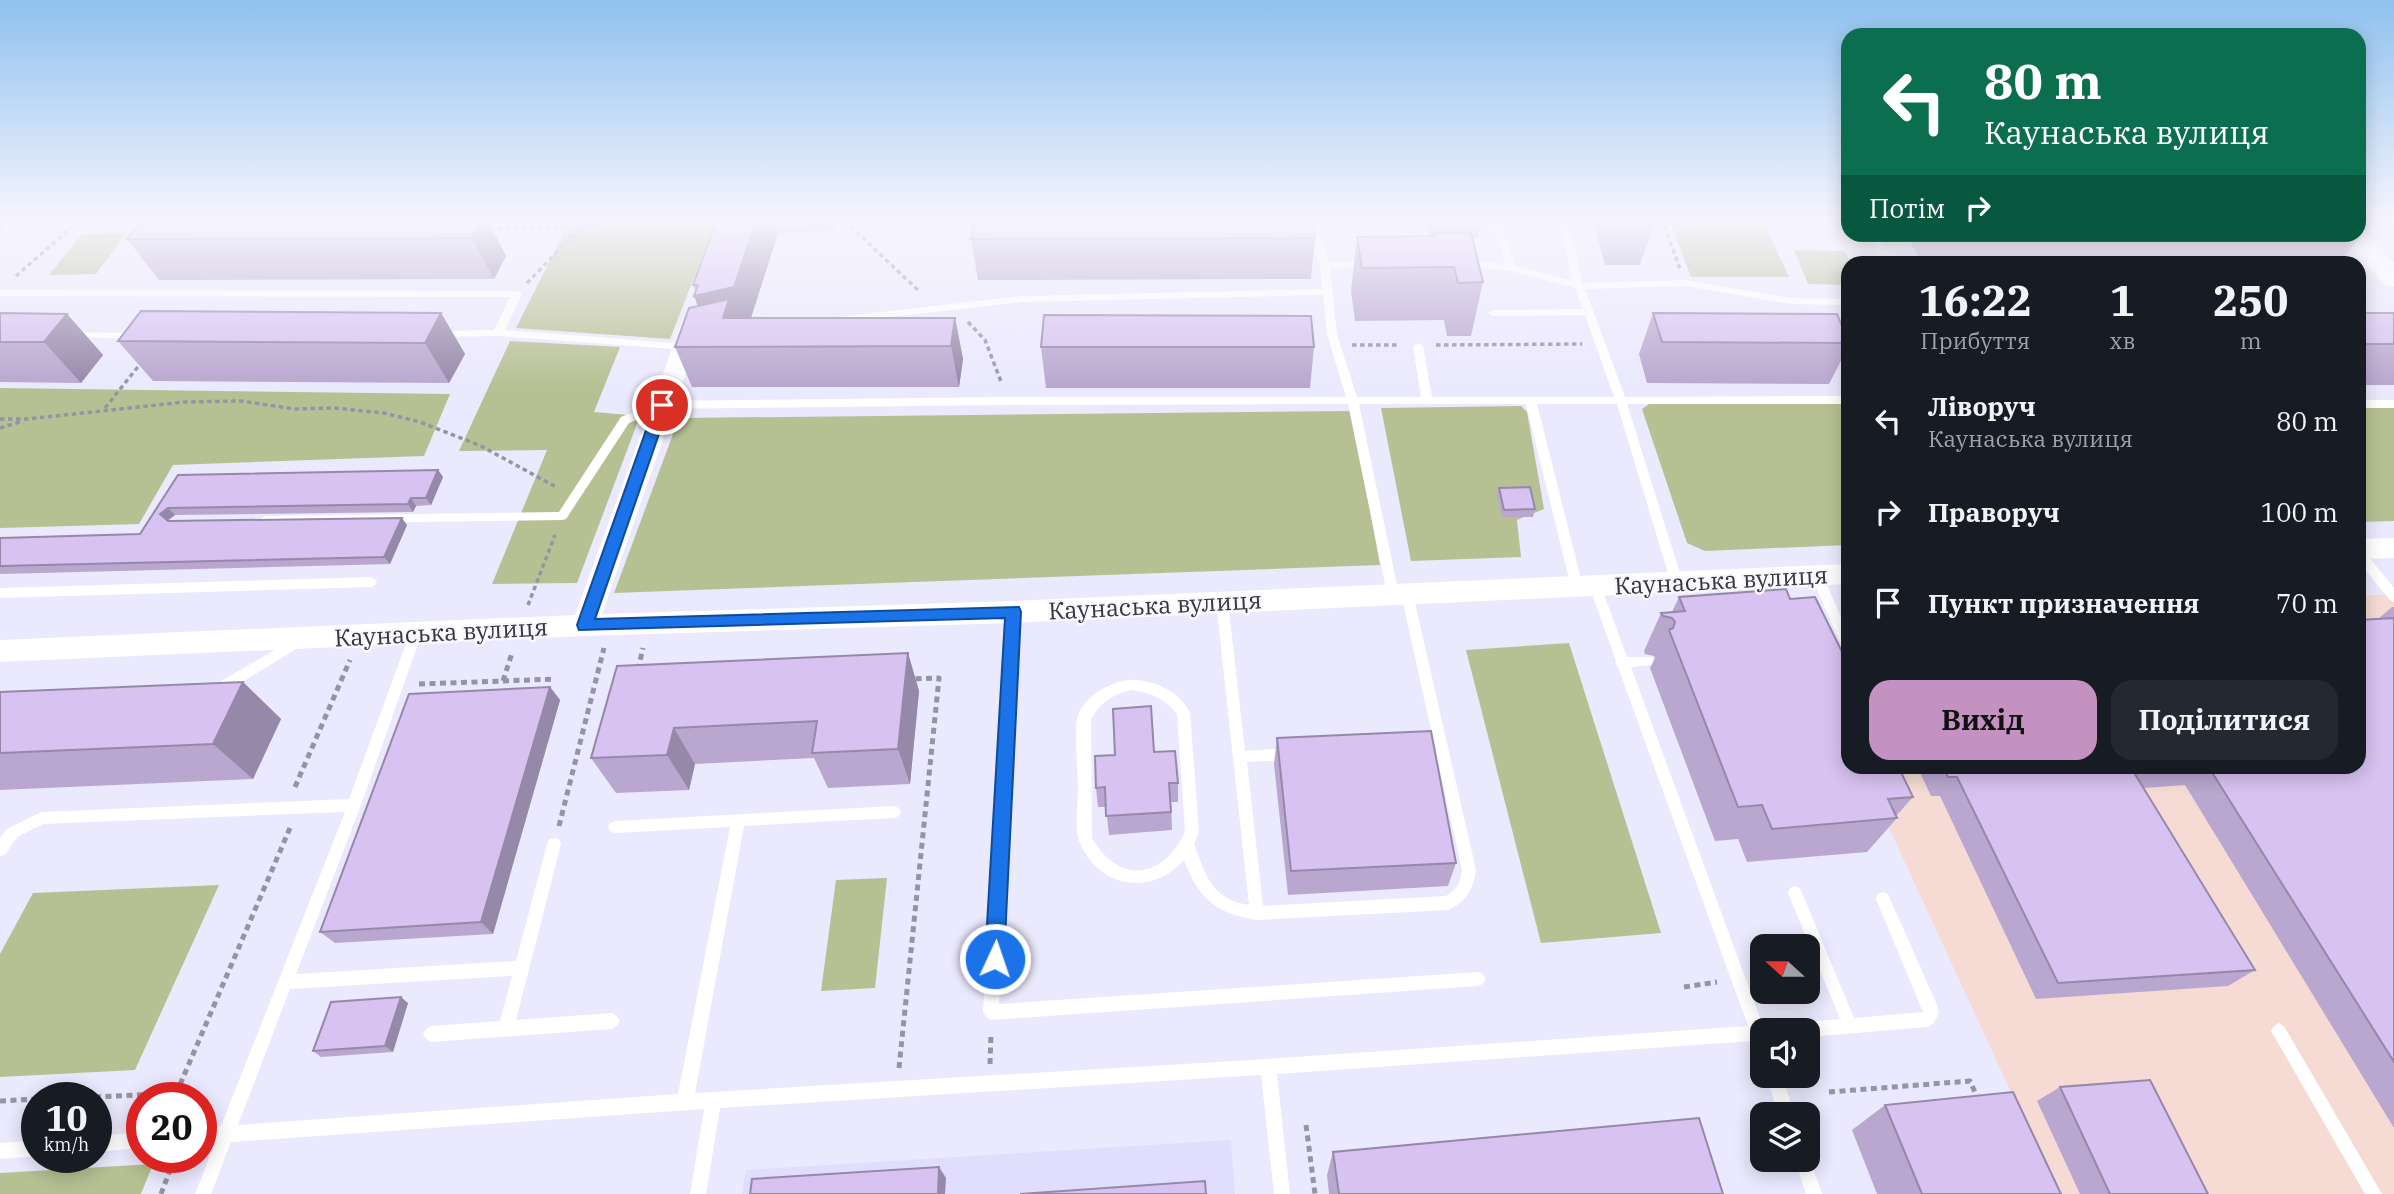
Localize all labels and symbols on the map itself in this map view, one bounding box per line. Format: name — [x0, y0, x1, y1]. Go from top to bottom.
pin — [632, 375, 692, 435]
street label: Каунаська вулиця — [1613, 558, 1829, 602]
street label: Каунаська вулиця — [1047, 583, 1263, 627]
street label: Каунаська вулиця — [333, 610, 549, 654]
position arrow — [958, 922, 1032, 996]
north arrow — [1750, 934, 1820, 1004]
speed limit sign: 20 — [126, 1082, 217, 1173]

